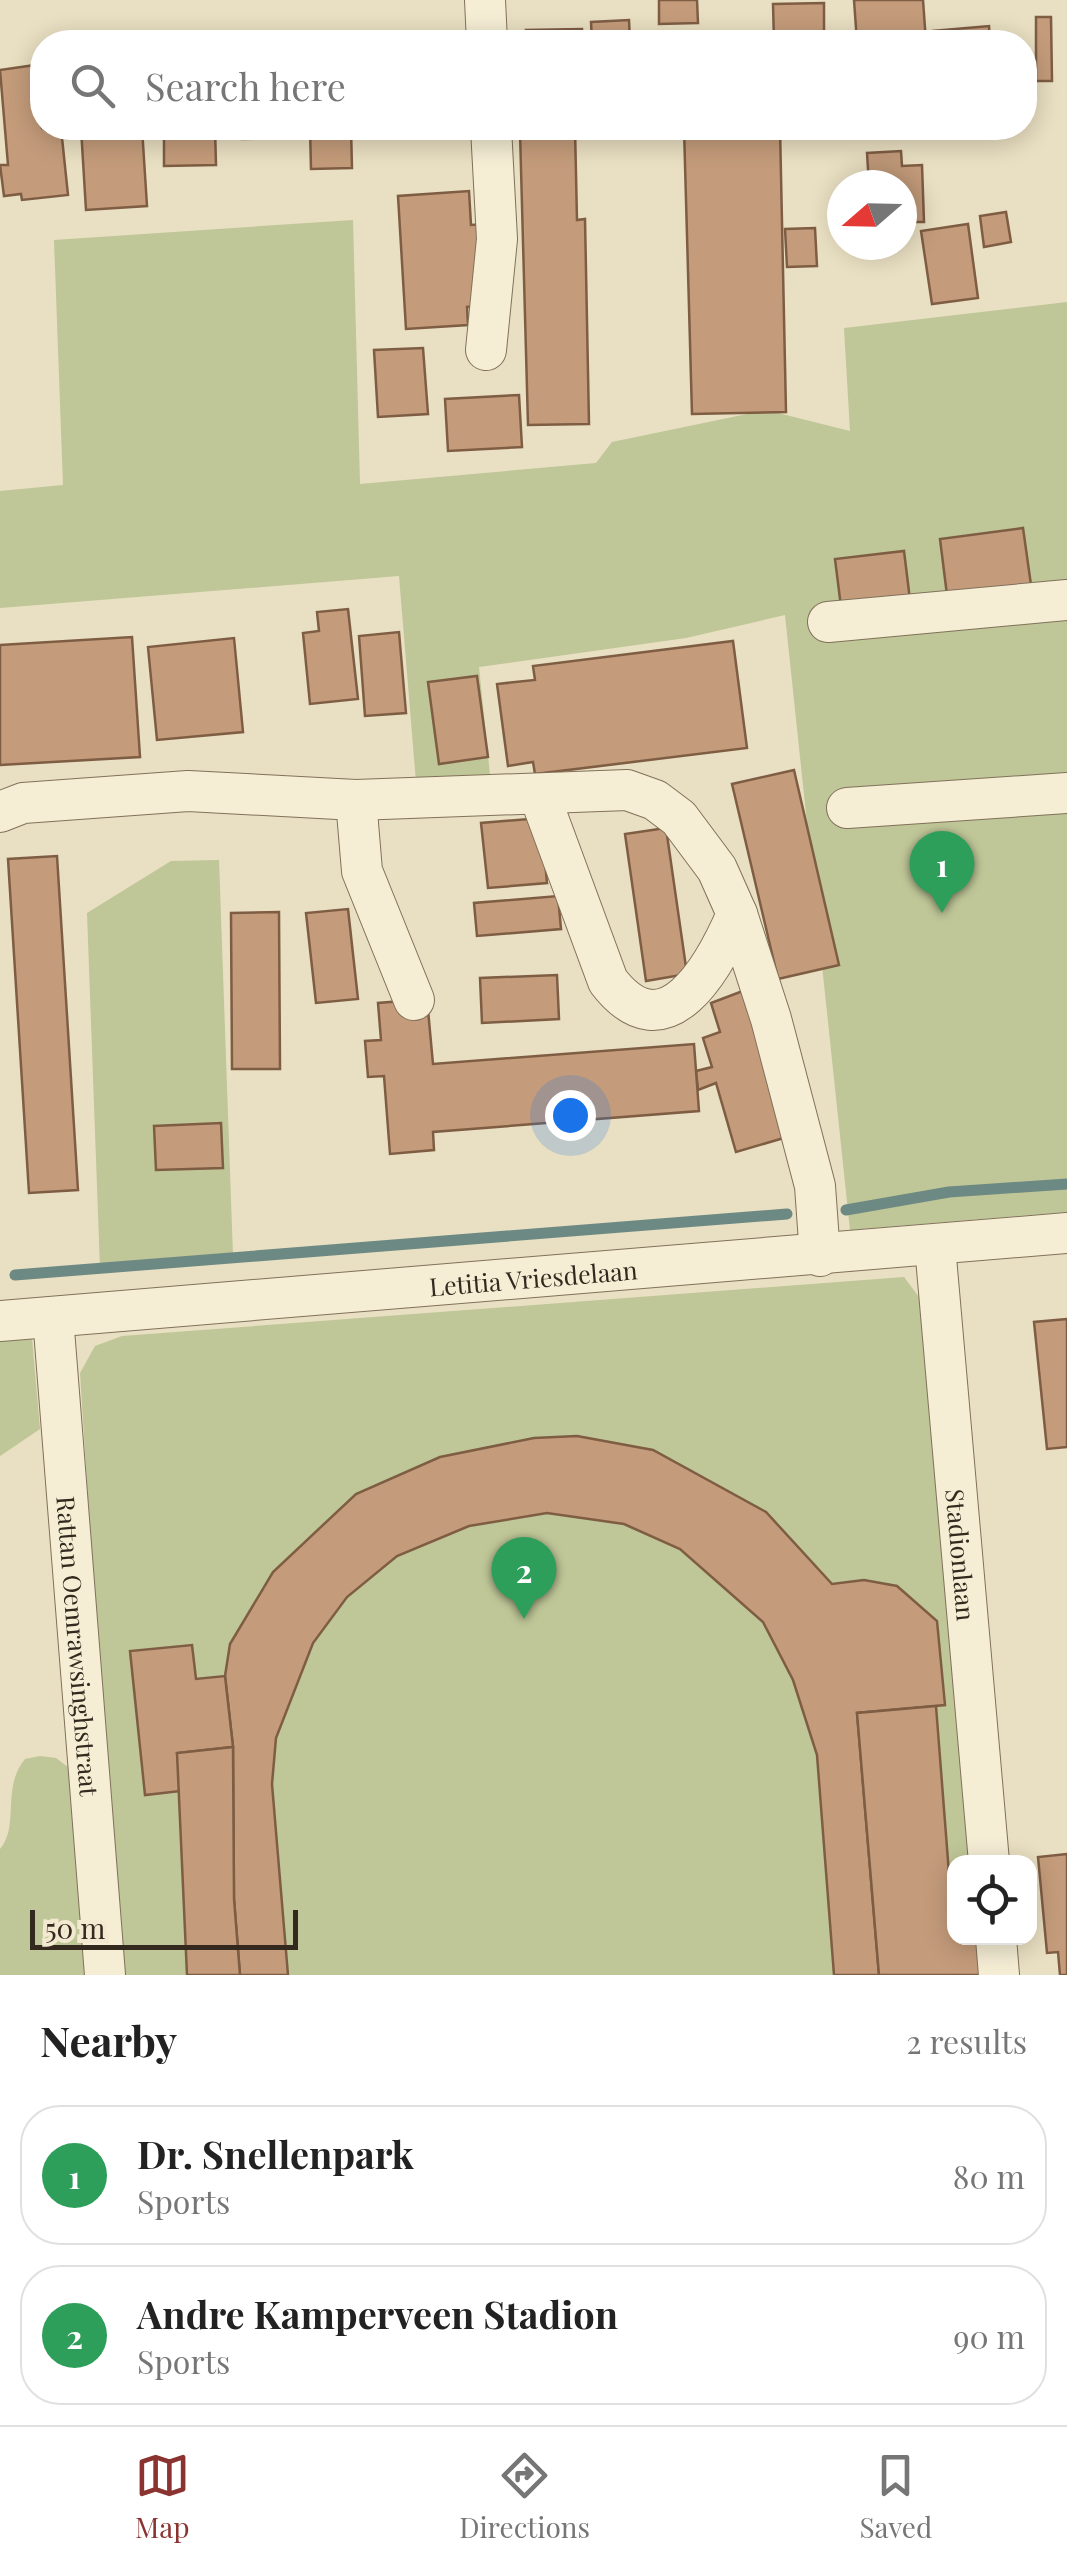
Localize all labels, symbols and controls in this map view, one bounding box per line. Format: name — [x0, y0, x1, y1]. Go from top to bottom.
search box — [30, 30, 1037, 140]
icon: search — [65, 58, 120, 113]
text: Search here — [145, 60, 346, 111]
north arrow — [827, 170, 917, 260]
pin: 1 — [910, 830, 974, 913]
your location — [545, 1090, 596, 1141]
street label: Letitia Vriesdelaan — [428, 1252, 639, 1302]
street label: Stadionlaan — [940, 1487, 984, 1622]
street label: Rattan Oemrawsinghstraat — [51, 1495, 107, 1798]
pin: 2 — [492, 1536, 556, 1619]
map controls — [947, 1855, 1037, 1945]
button: locate — [947, 1855, 1037, 1945]
scale bar — [30, 1905, 298, 1950]
text: 50 m — [45, 1909, 105, 1946]
text: Nearby — [40, 2012, 177, 2068]
text: 2 results — [906, 2019, 1027, 2062]
text: Dr. Snellenpark — [137, 2128, 414, 2179]
text: 1 — [68, 2154, 81, 2197]
text: 80 m — [953, 2154, 1025, 2197]
text: Sports — [137, 2179, 230, 2222]
text: Andre Kamperveen Stadion — [137, 2288, 618, 2339]
text: 2 — [66, 2314, 83, 2357]
text: 90 m — [953, 2314, 1025, 2357]
text: Sports — [137, 2339, 230, 2382]
tab: Map — [135, 2448, 190, 2545]
tab: Directions — [459, 2448, 590, 2545]
tab: Saved — [859, 2448, 932, 2545]

